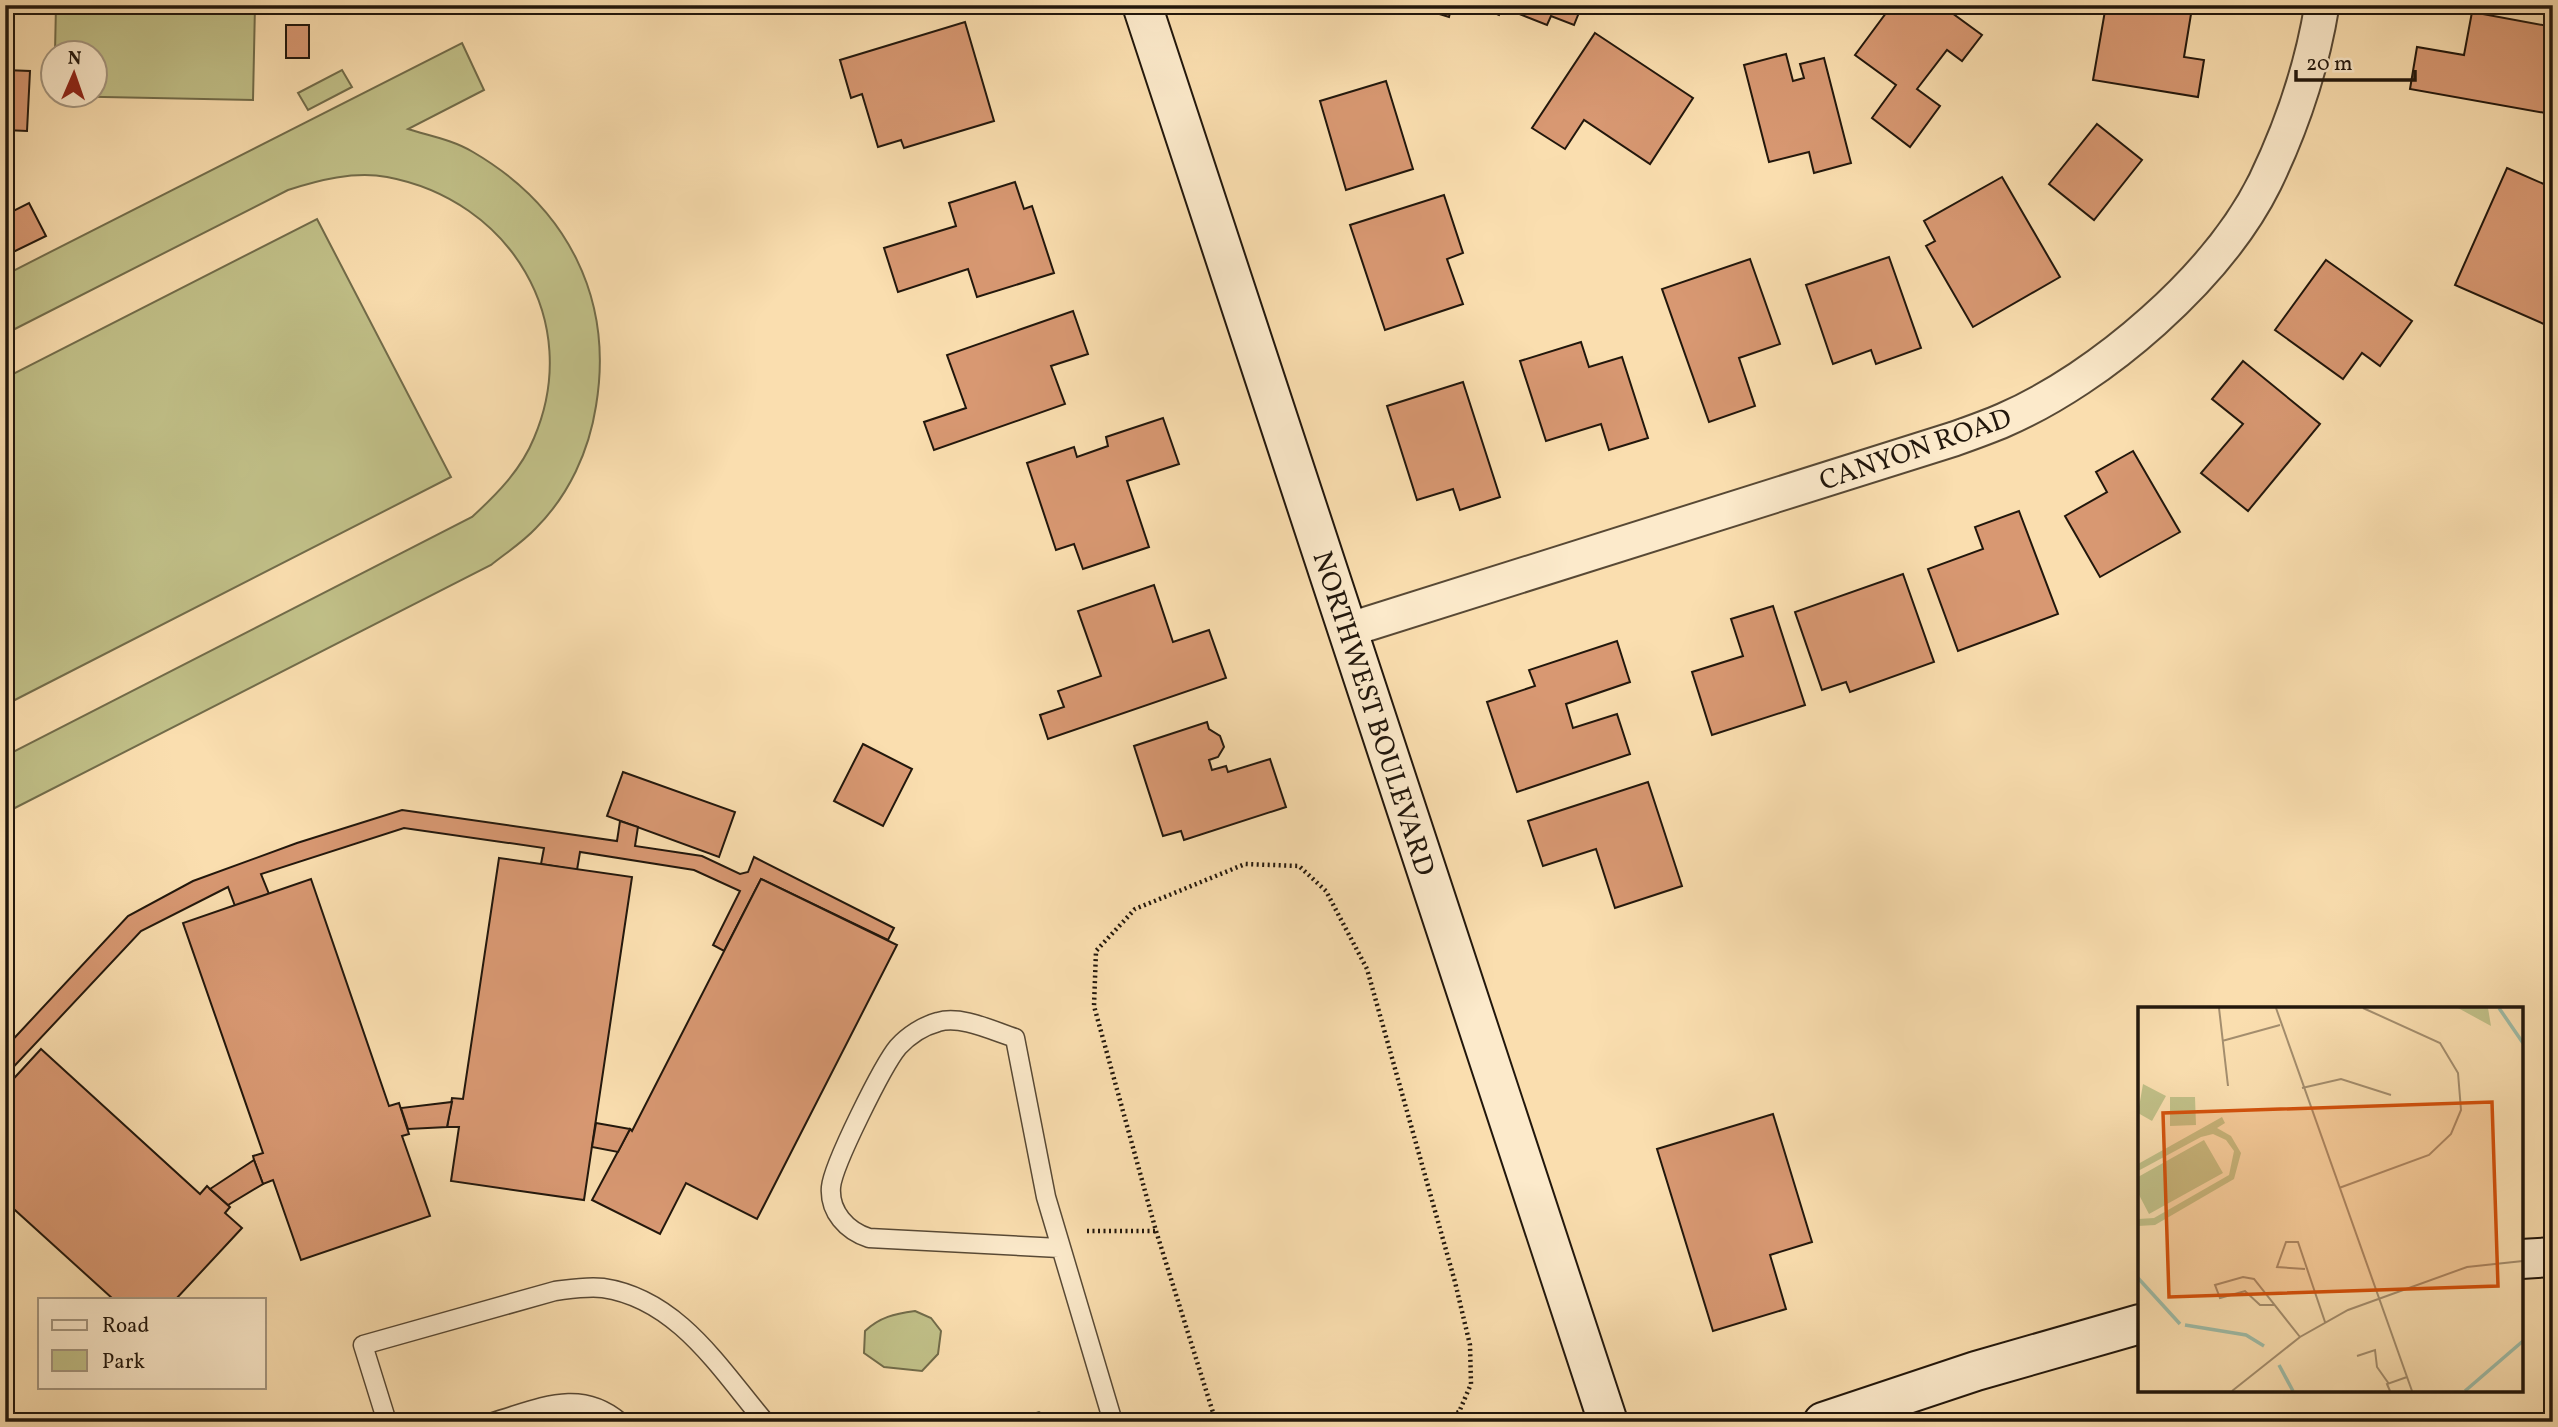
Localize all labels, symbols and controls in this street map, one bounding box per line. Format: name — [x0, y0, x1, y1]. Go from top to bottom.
north arrow — [38, 38, 108, 108]
scale bar — [2296, 38, 2414, 82]
text: N — [67, 46, 82, 72]
text: 20 m — [2306, 50, 2352, 79]
street label: CANYON ROAD — [1815, 399, 2017, 501]
street label: NORTHWEST BOULEVARD — [1302, 547, 1444, 881]
inset map — [2138, 1007, 2523, 1392]
legend — [38, 1298, 266, 1388]
text: Road — [102, 1312, 149, 1341]
text: Park — [102, 1348, 145, 1377]

